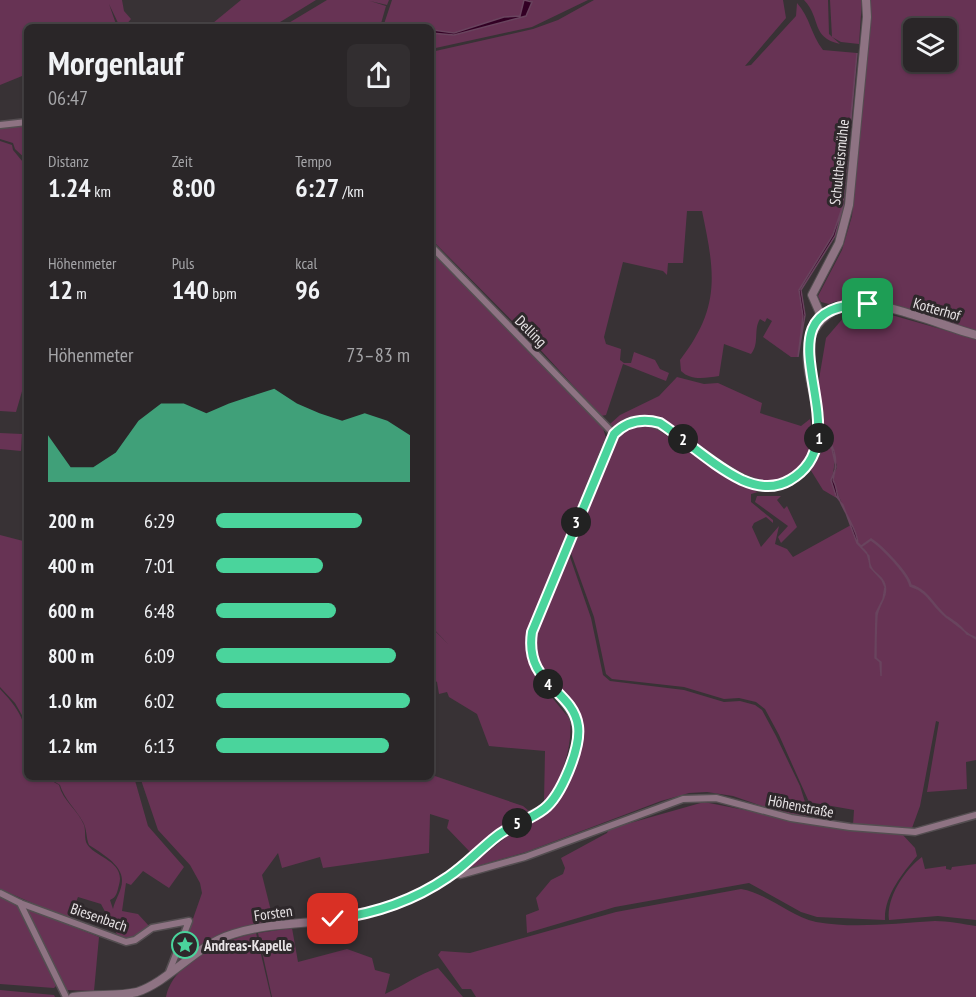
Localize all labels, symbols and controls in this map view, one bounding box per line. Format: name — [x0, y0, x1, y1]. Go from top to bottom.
map controls — [903, 18, 957, 72]
button: layers — [903, 18, 957, 72]
text: Morgenlauf — [48, 41, 183, 84]
button: share — [347, 44, 410, 107]
text: 06:47 — [48, 85, 88, 111]
street label: Schultheismühle — [825, 118, 853, 206]
text: Distanz — [48, 151, 89, 171]
text: Zeit — [172, 151, 193, 171]
text: Tempo — [295, 151, 332, 171]
text: 1.24 — [48, 171, 91, 204]
text: 8:00 — [172, 171, 215, 204]
text: 6:27 — [295, 171, 339, 204]
text: km — [91, 181, 111, 201]
text: /km — [339, 181, 364, 201]
text: Höhenmeter — [48, 253, 116, 273]
text: Puls — [172, 253, 195, 273]
text: kcal — [295, 253, 317, 273]
text: 12 — [48, 273, 73, 306]
text: 140 — [172, 273, 209, 306]
text: 96 — [295, 273, 320, 306]
pin — [842, 278, 893, 329]
text: m — [73, 283, 87, 303]
text: bpm — [209, 283, 237, 303]
icon: arrive — [851, 287, 884, 320]
street label: Kotterhof — [911, 293, 964, 325]
street label: Delling — [511, 311, 551, 351]
text: Höhenmeter — [48, 342, 134, 368]
text: 73–83 m — [346, 342, 410, 368]
pin: 1 — [804, 423, 834, 453]
pin: 2 — [668, 424, 698, 454]
text: 1 — [815, 428, 823, 448]
text: 2 — [679, 429, 687, 449]
pin: 3 — [561, 507, 591, 537]
text: 200 m — [48, 508, 94, 534]
text: 6:29 — [144, 508, 175, 534]
text: 3 — [572, 512, 580, 532]
text: 400 m — [48, 553, 94, 579]
text: 7:01 — [144, 553, 175, 579]
text: 600 m — [48, 598, 94, 624]
text: 6:48 — [144, 598, 175, 624]
text: 800 m — [48, 643, 94, 669]
text: 6:09 — [144, 643, 175, 669]
pin: 4 — [533, 669, 563, 699]
text: 4 — [544, 674, 552, 694]
text: 1.0 km — [48, 688, 97, 714]
text: 6:02 — [144, 688, 175, 714]
text: 1.2 km — [48, 733, 97, 759]
text: 6:13 — [144, 733, 175, 759]
street label: Höhenstraße — [766, 790, 836, 822]
pin: 5 — [502, 808, 532, 838]
text: 5 — [513, 813, 521, 833]
pin — [307, 893, 358, 944]
street label: Biesenbach — [68, 898, 130, 936]
street label: Forsten — [253, 901, 293, 925]
icon: check — [316, 902, 349, 935]
place icon: Andreas-Kapelle — [170, 930, 200, 960]
place label: Andreas-Kapelle — [203, 936, 292, 955]

